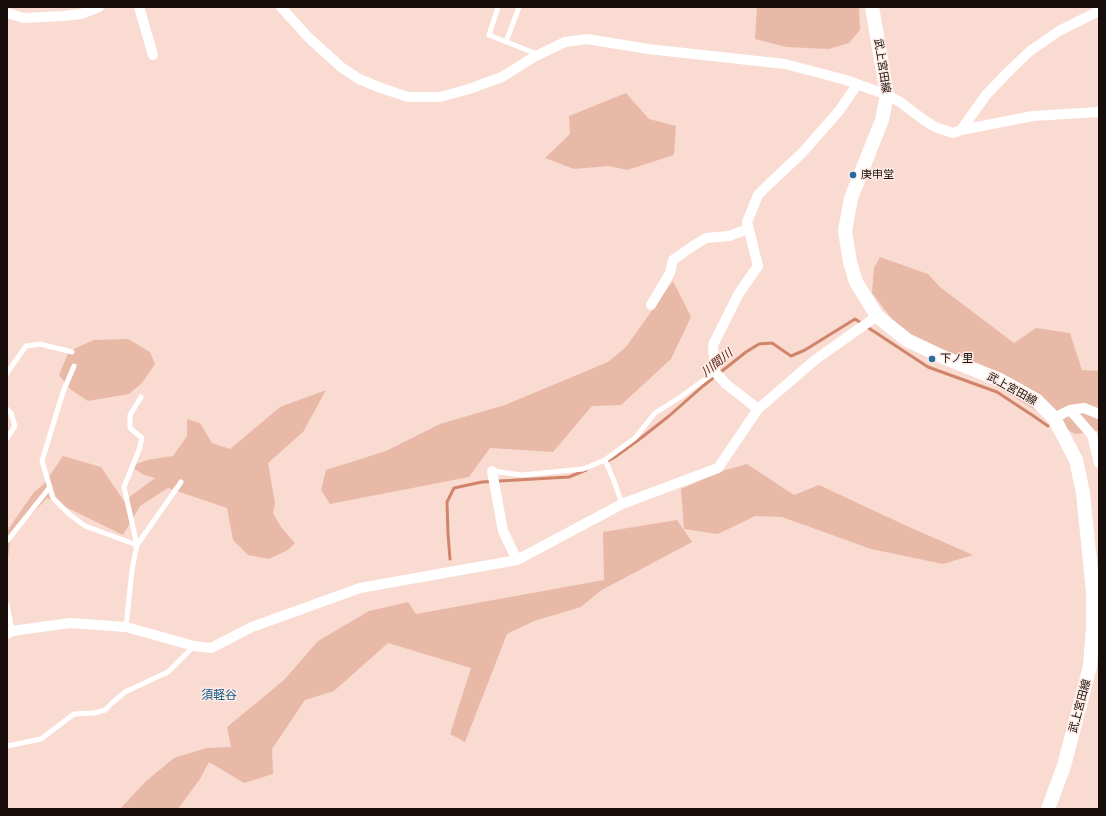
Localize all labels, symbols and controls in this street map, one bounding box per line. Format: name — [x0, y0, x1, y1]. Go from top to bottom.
street label: 武上宮田線 — [871, 38, 893, 94]
place label: 庚申堂 — [861, 168, 894, 182]
marker: 庚申堂 — [848, 170, 858, 180]
water label: 川間川 — [698, 346, 736, 380]
place label: 下ノ里 — [940, 352, 973, 366]
marker: 下ノ里 — [927, 354, 937, 364]
street label: 武上宮田線 — [985, 370, 1039, 408]
street label: 武上宮田線 — [1067, 678, 1093, 734]
district label: 須軽谷 — [201, 688, 237, 702]

